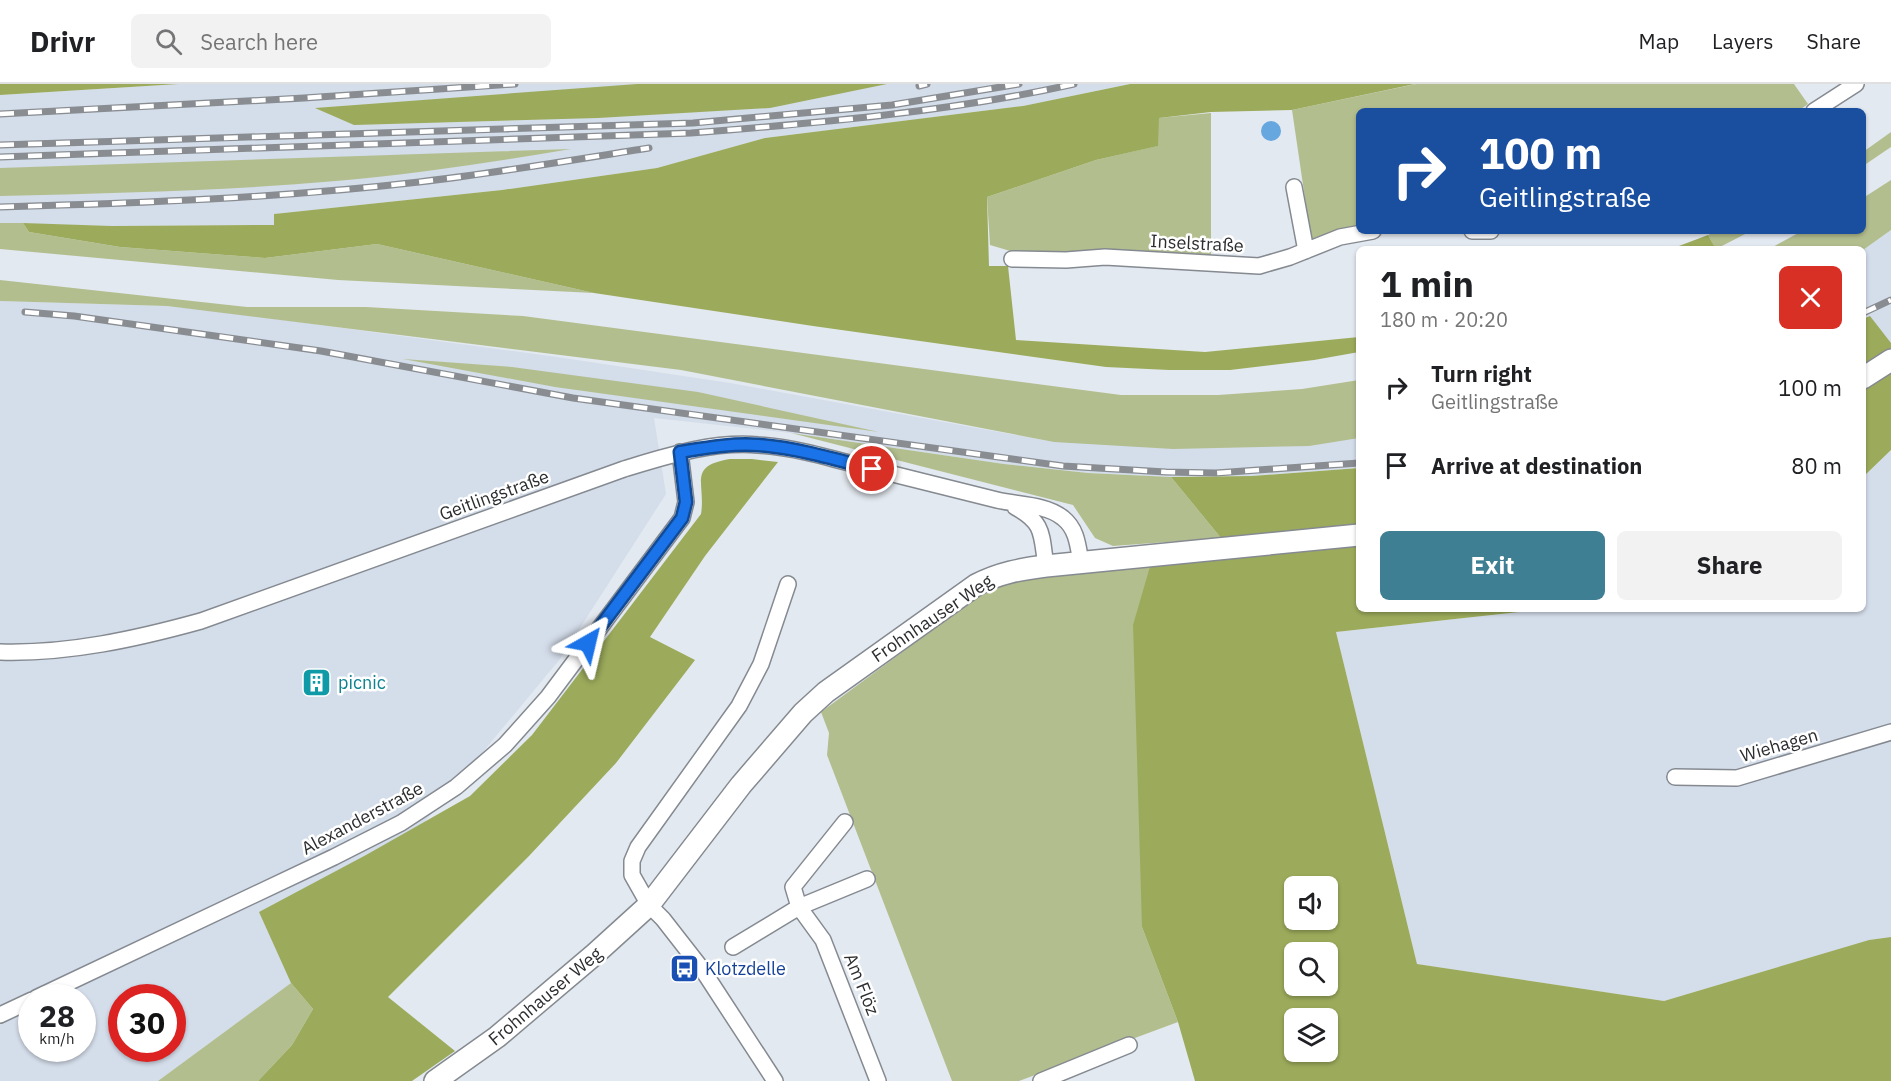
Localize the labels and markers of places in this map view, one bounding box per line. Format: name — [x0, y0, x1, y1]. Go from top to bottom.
pin — [846, 443, 897, 494]
building icon: picnic — [301, 666, 333, 698]
place label: picnic — [338, 671, 386, 694]
bus stop icon: Klotzdelle — [668, 952, 700, 984]
place label: Klotzdelle — [705, 957, 786, 980]

